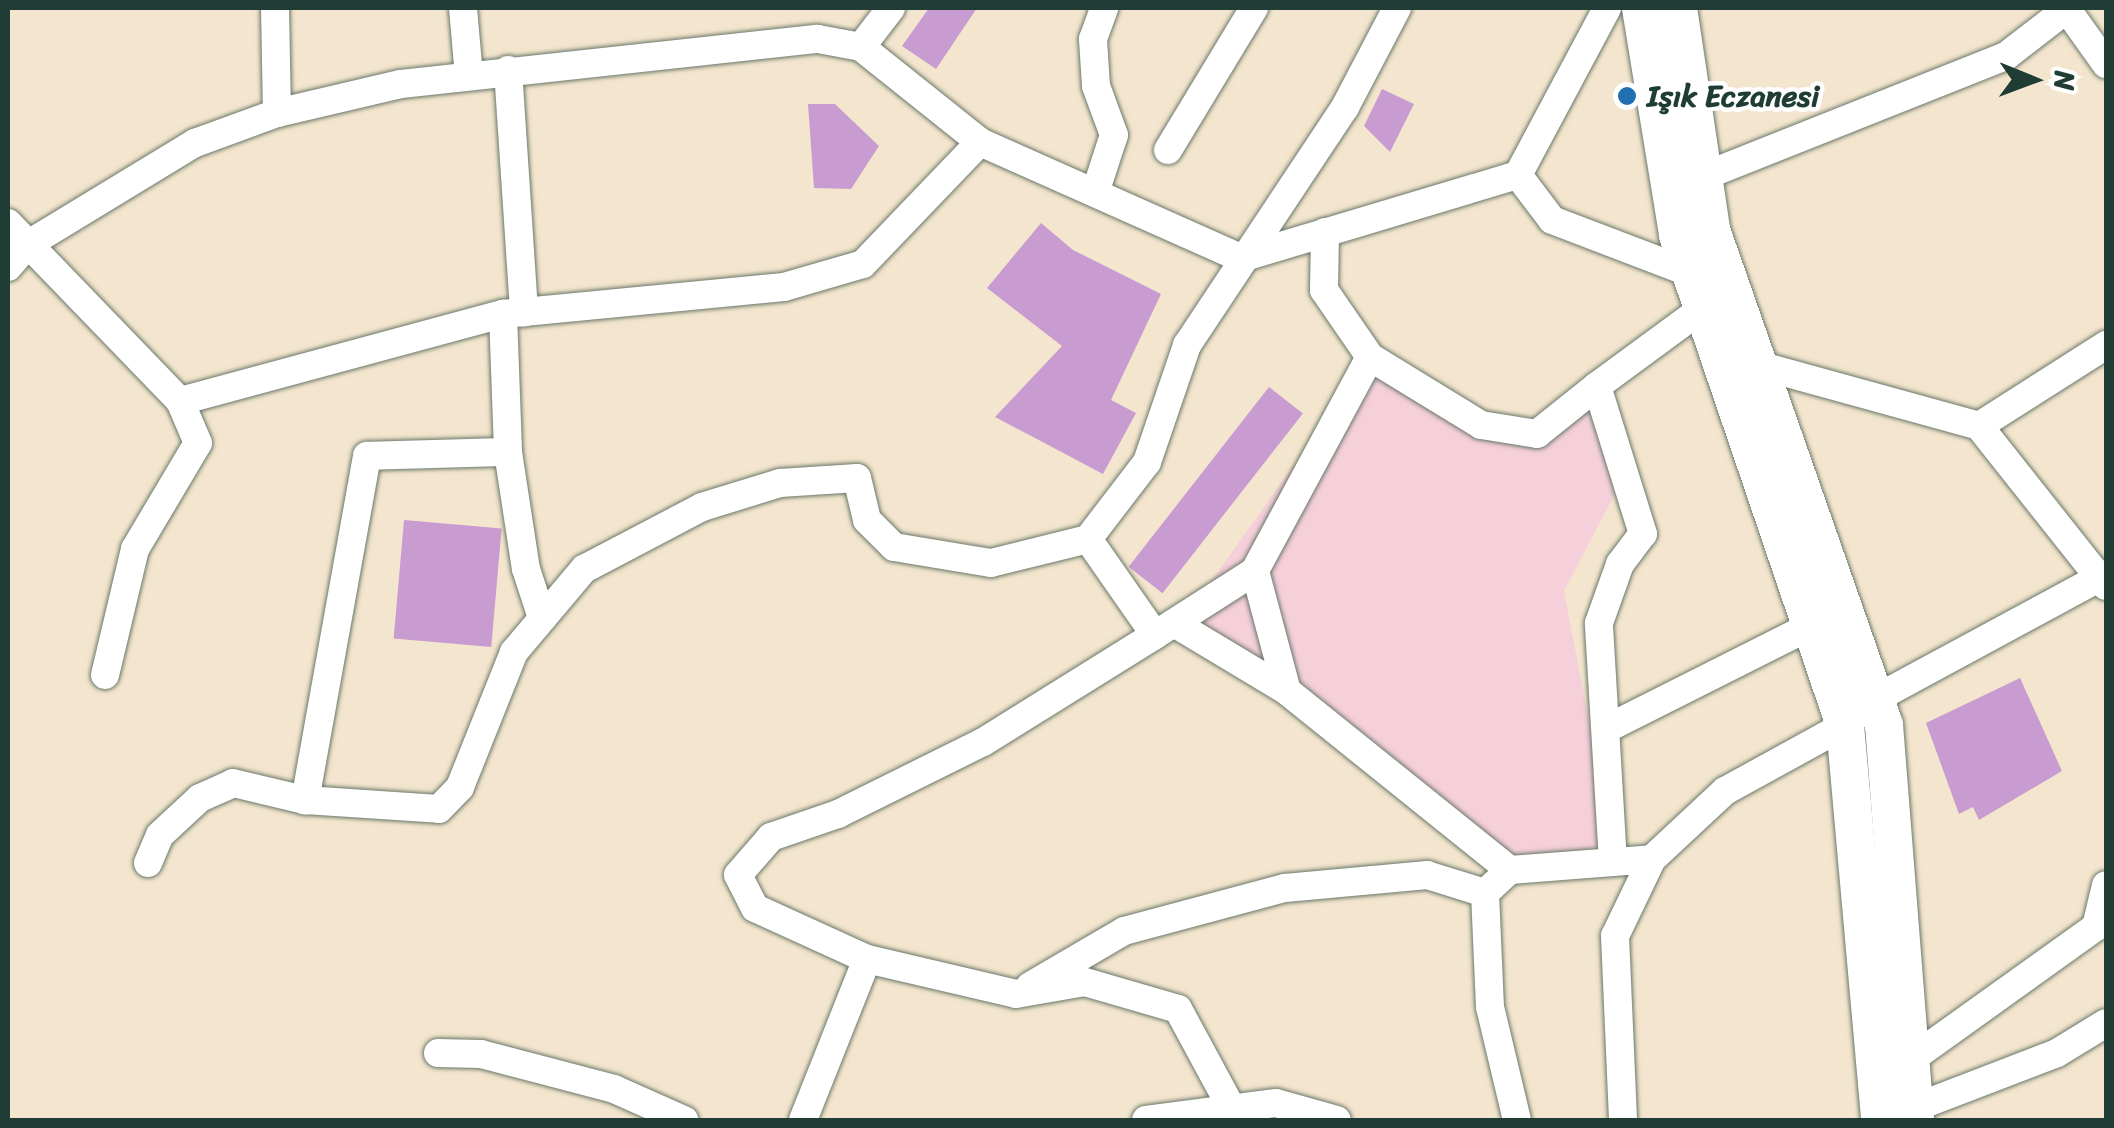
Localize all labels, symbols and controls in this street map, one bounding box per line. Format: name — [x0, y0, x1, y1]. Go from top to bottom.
north arrow — [1984, 30, 2084, 130]
text: N — [2040, 70, 2089, 91]
place label: Işık Eczanesi — [1647, 78, 1819, 114]
marker: Işık Eczanesi — [1616, 85, 1638, 107]

